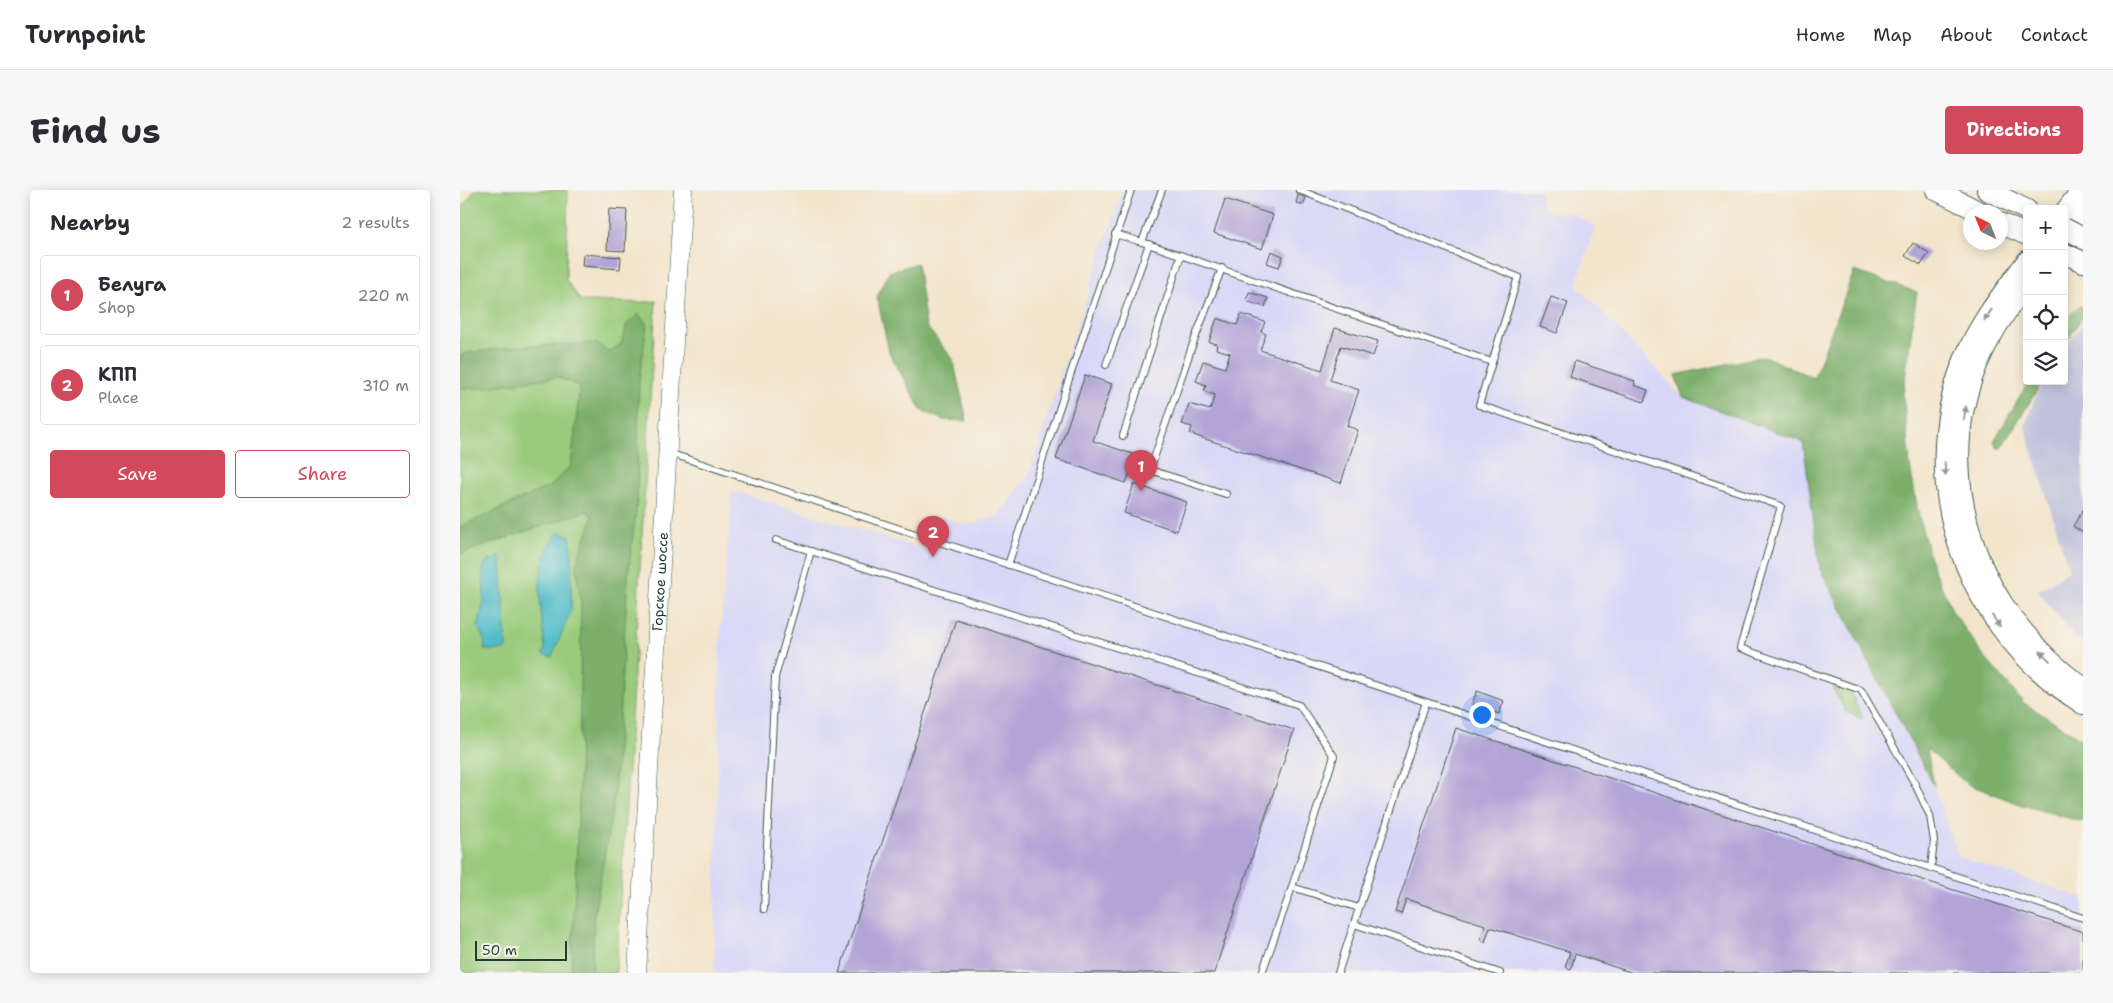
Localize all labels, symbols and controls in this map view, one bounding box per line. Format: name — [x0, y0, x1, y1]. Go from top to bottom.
text: Turnpoint — [25, 19, 146, 51]
text: Home — [1796, 23, 1845, 47]
text: Map — [1873, 23, 1912, 47]
text: About — [1940, 23, 1993, 47]
text: Contact — [2021, 23, 2088, 47]
button: Directions — [1945, 106, 2083, 154]
text: Find us — [30, 107, 161, 154]
north arrow — [1963, 205, 2008, 250]
map controls — [2023, 205, 2068, 385]
button: + — [2023, 205, 2068, 250]
text: Nearby — [50, 209, 130, 237]
text: 2 results — [341, 212, 410, 233]
button: − — [2023, 250, 2068, 295]
text: Белуга — [98, 272, 166, 297]
text: 1 — [63, 285, 71, 306]
text: 220 m — [357, 285, 409, 306]
button: locate — [2023, 295, 2068, 340]
text: Shop — [98, 297, 135, 318]
one-way arrow — [1983, 308, 1993, 322]
button: layers — [2023, 340, 2068, 385]
text: КПП — [98, 362, 137, 387]
text: 2 — [61, 375, 73, 396]
text: 310 m — [362, 375, 409, 396]
text: Place — [98, 387, 139, 408]
one-way arrow — [1961, 404, 1969, 420]
button: Save — [50, 450, 225, 498]
button: Share — [235, 450, 410, 498]
pin: 1 — [1125, 450, 1157, 491]
one-way arrow — [1942, 461, 1950, 477]
pin: 2 — [917, 516, 949, 557]
street label: Горское шоссе — [648, 531, 672, 632]
one-way arrow — [1991, 614, 2001, 628]
one-way arrow — [2040, 650, 2052, 662]
your location — [1469, 702, 1495, 728]
scale bar — [475, 938, 568, 961]
text: 50 m — [482, 941, 517, 959]

